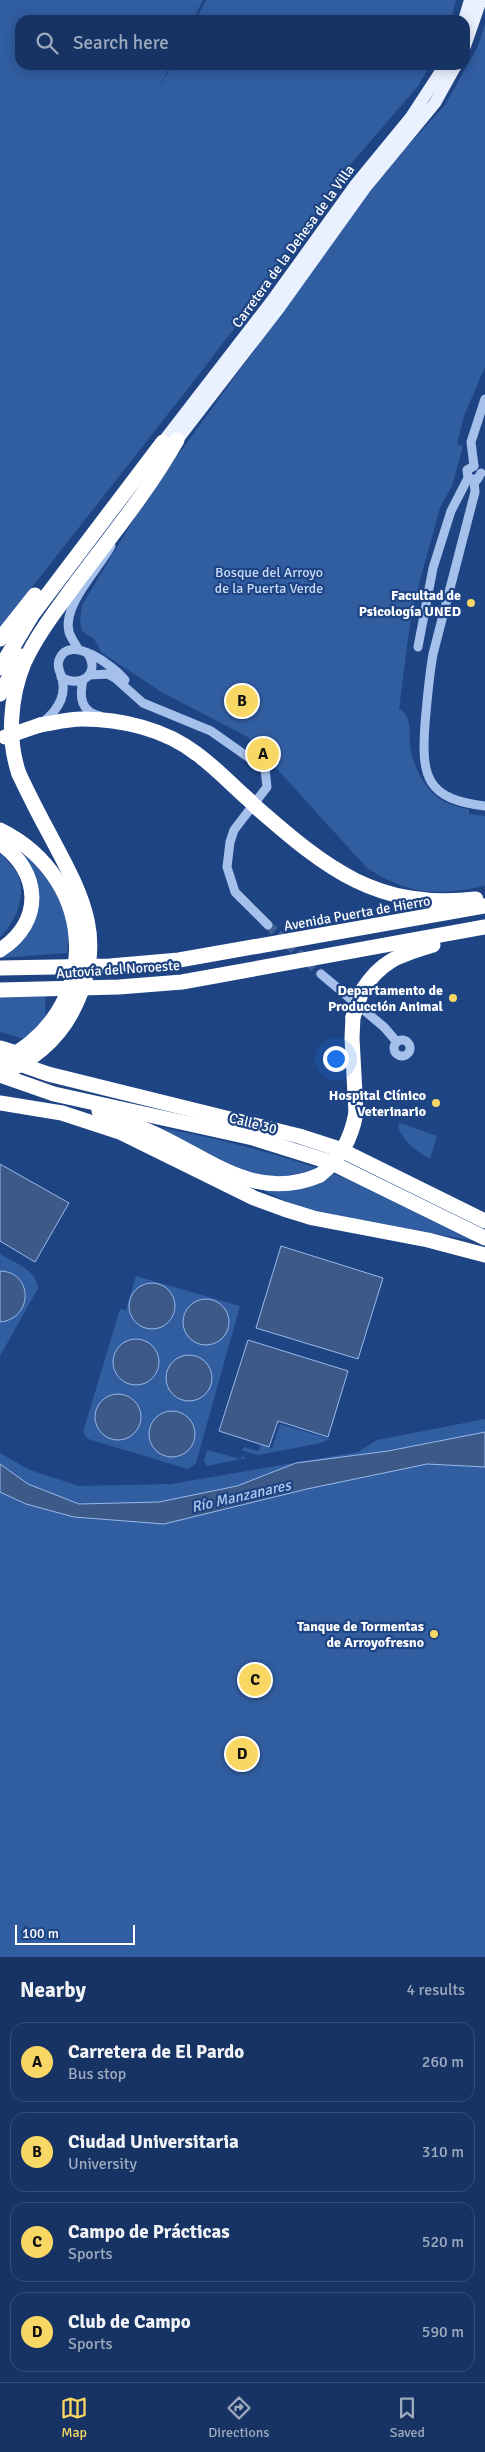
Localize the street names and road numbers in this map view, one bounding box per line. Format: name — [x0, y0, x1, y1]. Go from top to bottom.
street label: Carretera de la Dehesa de la Villa — [229, 162, 358, 331]
street label: Avenida Puerta de Hierro — [282, 892, 432, 935]
street label: Autovía del Noroeste — [56, 957, 180, 982]
street label: Calle 30 — [227, 1109, 279, 1138]

